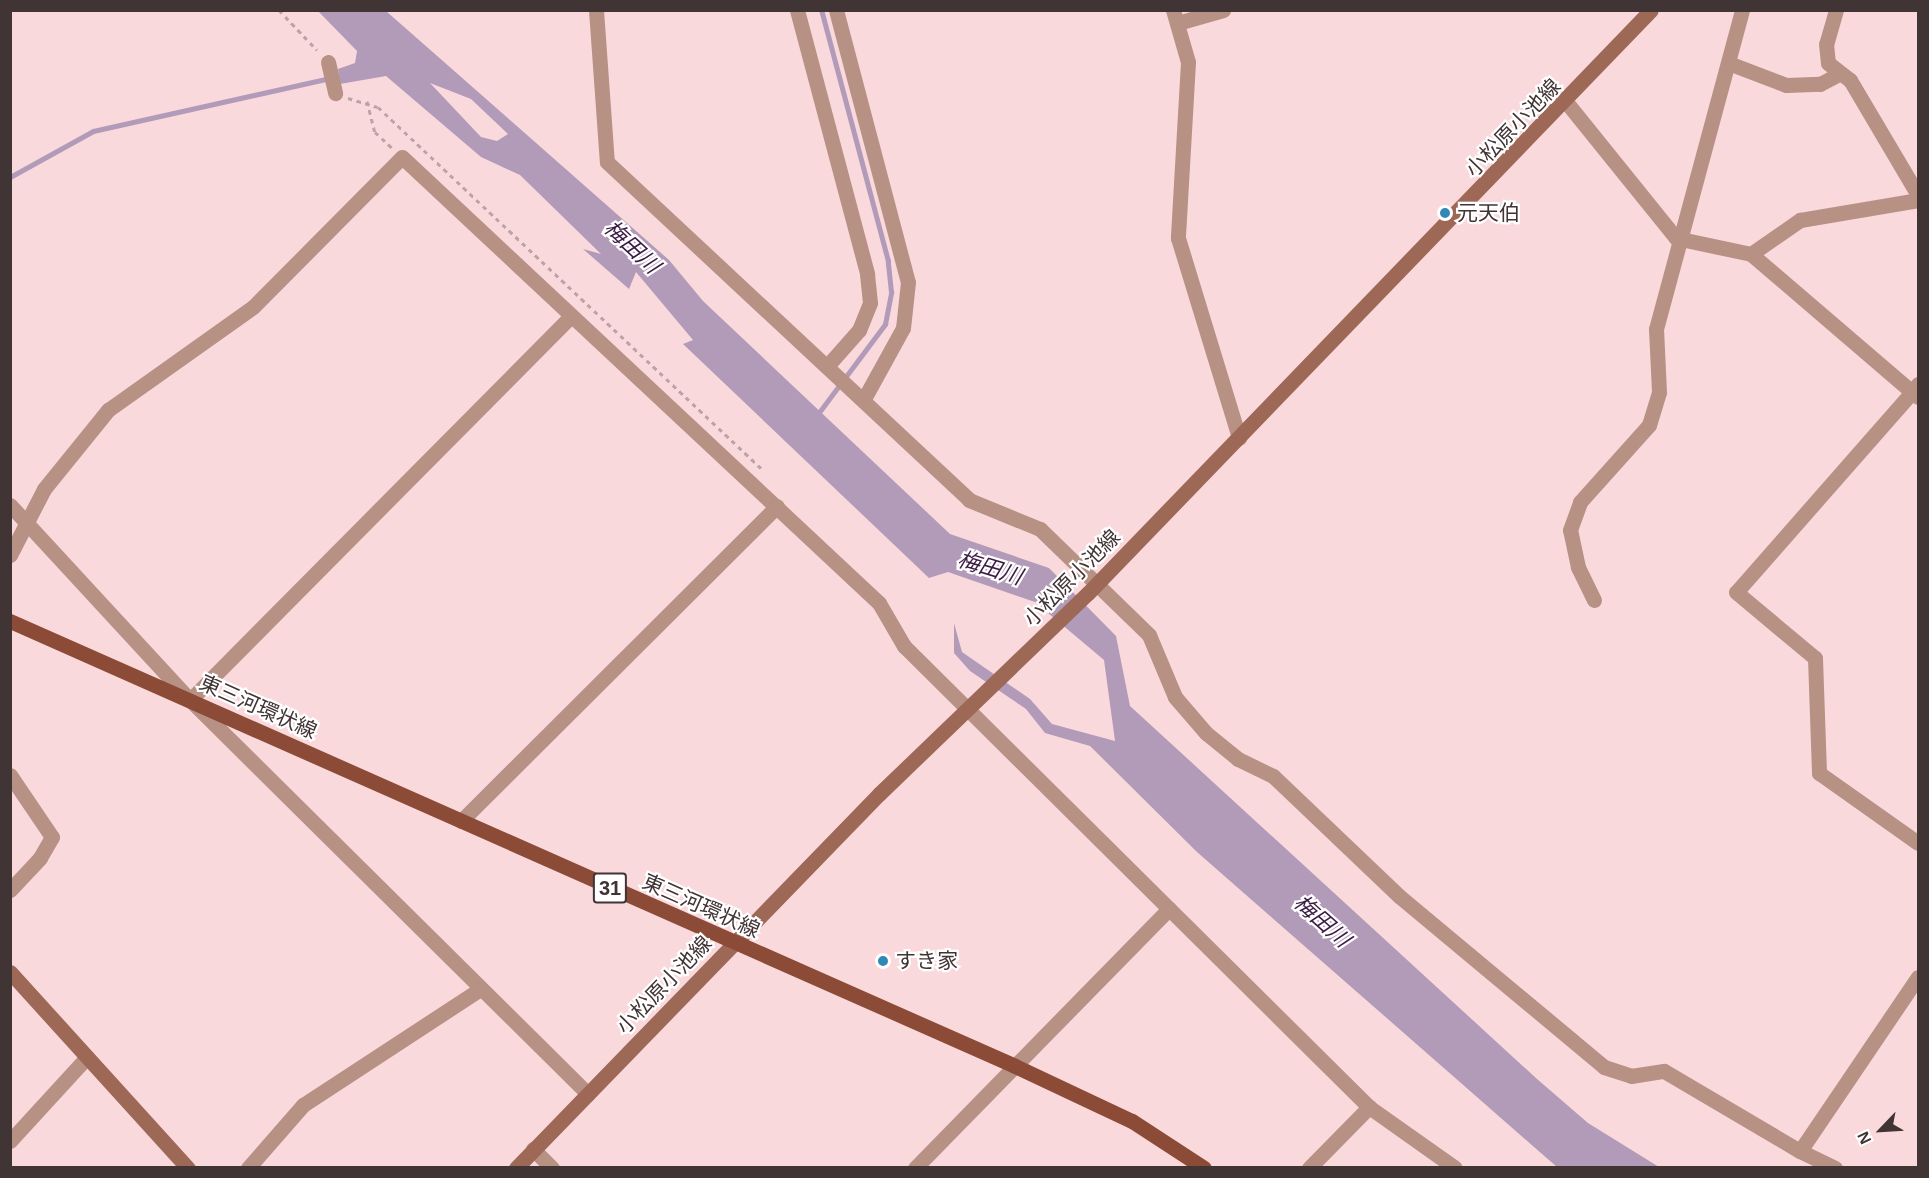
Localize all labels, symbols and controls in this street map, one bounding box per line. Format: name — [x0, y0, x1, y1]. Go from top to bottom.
street label: 小松原小池線 — [1460, 74, 1566, 182]
place label: 元天伯 — [1457, 200, 1520, 226]
marker: 元天伯 — [1438, 206, 1452, 220]
water label: 梅田川 — [599, 215, 665, 279]
street label: 小松原小池線 — [1019, 525, 1125, 631]
water label: 梅田川 — [955, 546, 1025, 590]
street label: 東三河環状線 — [195, 670, 321, 744]
street label: 東三河環状線 — [638, 869, 764, 943]
road number: 31 — [592, 871, 628, 905]
water label: 梅田川 — [1289, 889, 1355, 953]
street label: 小松原小池線 — [611, 931, 717, 1039]
place label: すき家 — [895, 948, 958, 974]
marker: すき家 — [876, 954, 890, 968]
north arrow — [1851, 1100, 1911, 1160]
text: N — [1854, 1129, 1874, 1147]

